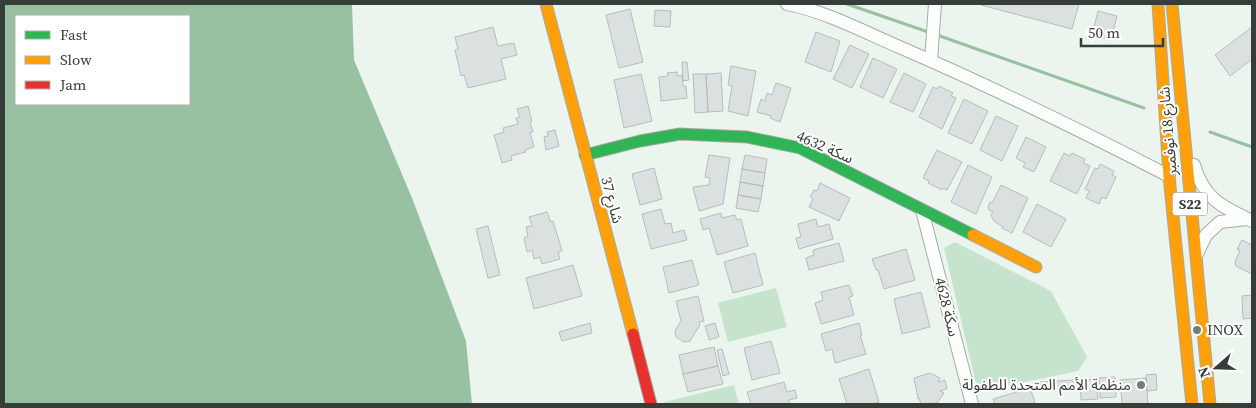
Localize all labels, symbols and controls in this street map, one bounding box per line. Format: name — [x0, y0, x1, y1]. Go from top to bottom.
legend — [15, 15, 190, 105]
scale bar — [1081, 15, 1164, 47]
text: 50 m — [1088, 22, 1120, 43]
text: Fast — [60, 24, 87, 45]
text: Slow — [60, 49, 92, 70]
text: Jam — [59, 74, 87, 95]
street label: شارع 18 نوفمبر — [1153, 85, 1184, 177]
street label: سكة 4632 — [793, 125, 857, 168]
street label: شارع 37 — [594, 174, 629, 226]
road number: S22 — [1172, 192, 1208, 215]
street label: سكة 4628 — [930, 275, 965, 339]
place label: INOX — [1207, 319, 1243, 340]
marker: INOX — [1191, 324, 1203, 336]
north arrow — [1191, 343, 1241, 393]
text: N — [1193, 364, 1215, 381]
place label: منظمة الأمم المتحدة للطفولة — [962, 374, 1131, 396]
marker: منظمة الأمم المتحدة للطفولة — [1135, 379, 1147, 391]

